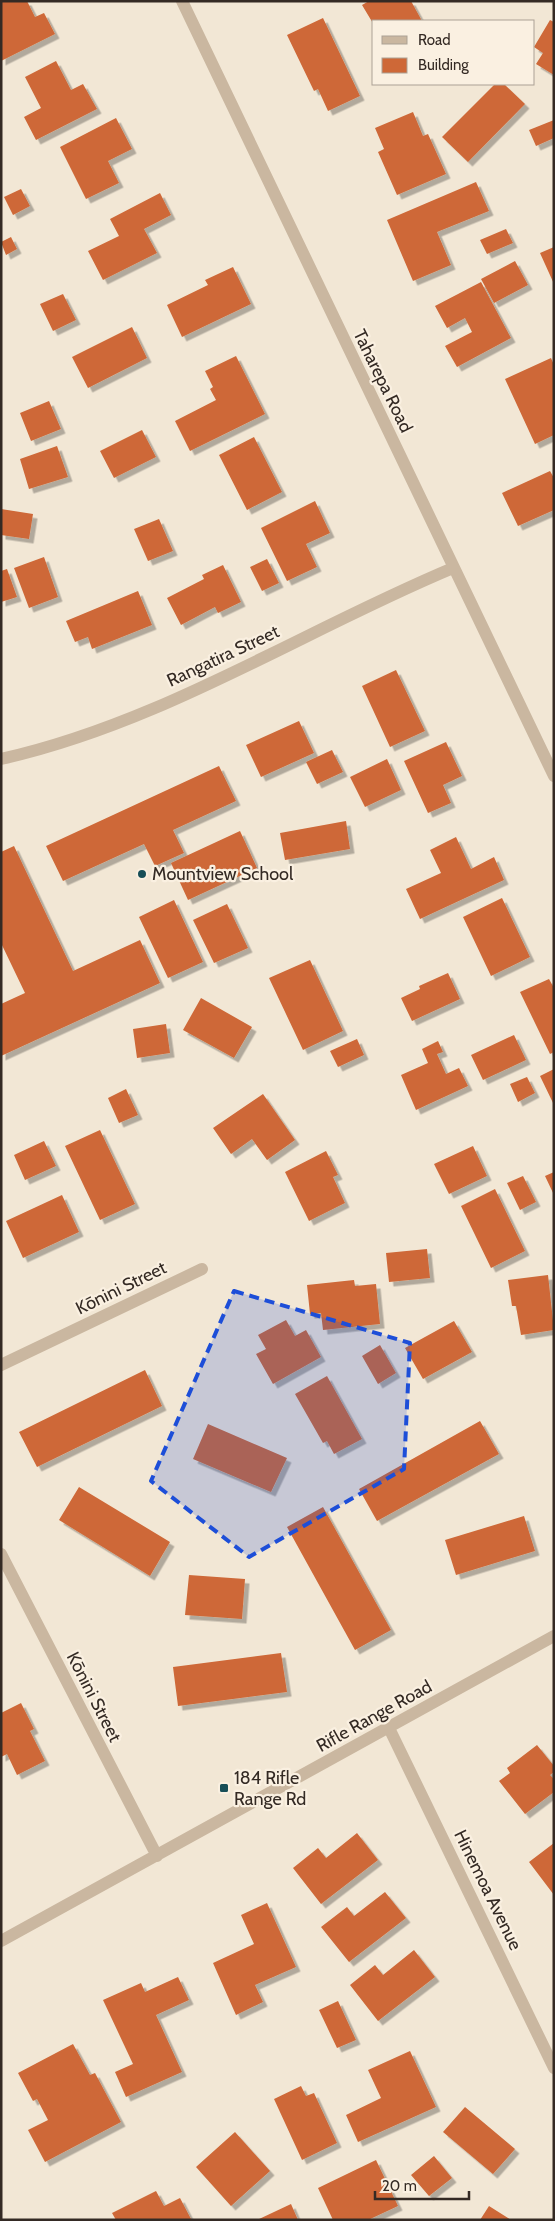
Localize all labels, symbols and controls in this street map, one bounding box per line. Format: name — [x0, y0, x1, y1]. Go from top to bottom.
legend — [372, 20, 535, 85]
text: Road — [418, 31, 451, 49]
text: Building — [418, 56, 469, 74]
street label: Taharepa Road — [349, 326, 417, 436]
street label: Rangatira Street — [163, 620, 283, 692]
place label: Mountview School — [152, 863, 294, 885]
marker: Mountview School — [136, 868, 148, 880]
street label: Kōnini Street — [72, 1257, 170, 1319]
street label: Kōnini Street — [62, 1648, 126, 1746]
street label: Rifle Range Road — [312, 1675, 436, 1757]
place label: 184 Rifle Range Rd — [234, 1767, 306, 1810]
marker: 184 Rifle Range Rd — [218, 1782, 230, 1794]
street label: Hinemoa Avenue — [449, 1826, 527, 1954]
scale bar — [375, 2168, 469, 2200]
text: 20 m — [382, 2177, 417, 2195]

